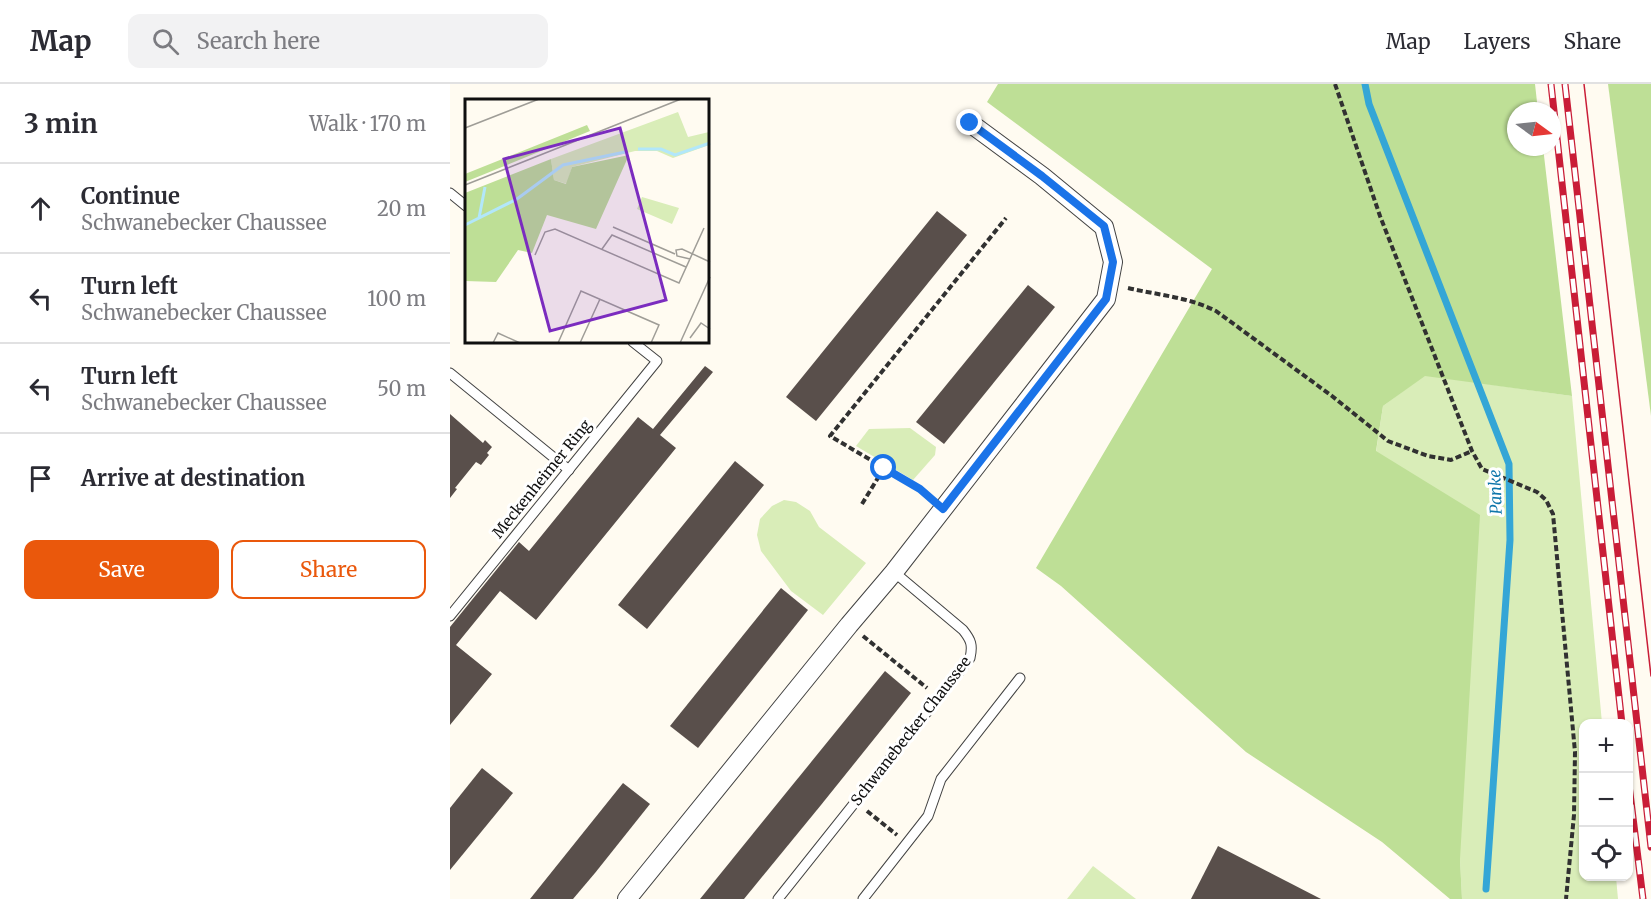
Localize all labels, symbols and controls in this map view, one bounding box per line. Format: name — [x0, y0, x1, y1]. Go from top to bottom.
search box — [128, 14, 548, 68]
text: Map — [30, 23, 92, 59]
icon: search — [149, 25, 182, 58]
text: Search here — [197, 27, 320, 55]
text: Map — [1386, 28, 1431, 55]
text: Layers — [1464, 28, 1531, 55]
text: Share — [1564, 28, 1621, 55]
inset map — [465, 99, 710, 344]
north arrow — [1507, 102, 1561, 156]
text: 3 min — [24, 107, 98, 140]
route end — [956, 109, 982, 135]
text: Walk · 170 m — [309, 111, 426, 136]
text: Continue — [81, 182, 180, 210]
icon: ahead — [24, 192, 57, 225]
text: 20 m — [377, 196, 426, 221]
text: Schwanebecker Chaussee — [81, 210, 327, 235]
text: Turn left — [81, 272, 178, 300]
icon: left — [24, 282, 57, 315]
text: 100 m — [367, 286, 426, 311]
text: Schwanebecker Chaussee — [81, 300, 327, 325]
text: Turn left — [81, 362, 178, 390]
icon: left — [24, 372, 57, 405]
text: 50 m — [377, 376, 426, 401]
text: Schwanebecker Chaussee — [81, 390, 327, 415]
street label: Meckenheimer Ring — [488, 416, 595, 542]
route start — [870, 454, 896, 480]
icon: arrive — [24, 462, 57, 495]
text: Arrive at destination — [81, 464, 305, 492]
water label: Panke — [1484, 469, 1506, 515]
button: Save — [24, 540, 219, 599]
button: Share — [231, 540, 426, 599]
street label: Schwanebecker Chaussee — [846, 652, 975, 809]
map controls — [1579, 719, 1633, 881]
button: + — [1579, 719, 1633, 773]
button: − — [1579, 773, 1633, 827]
button: locate — [1579, 827, 1633, 881]

